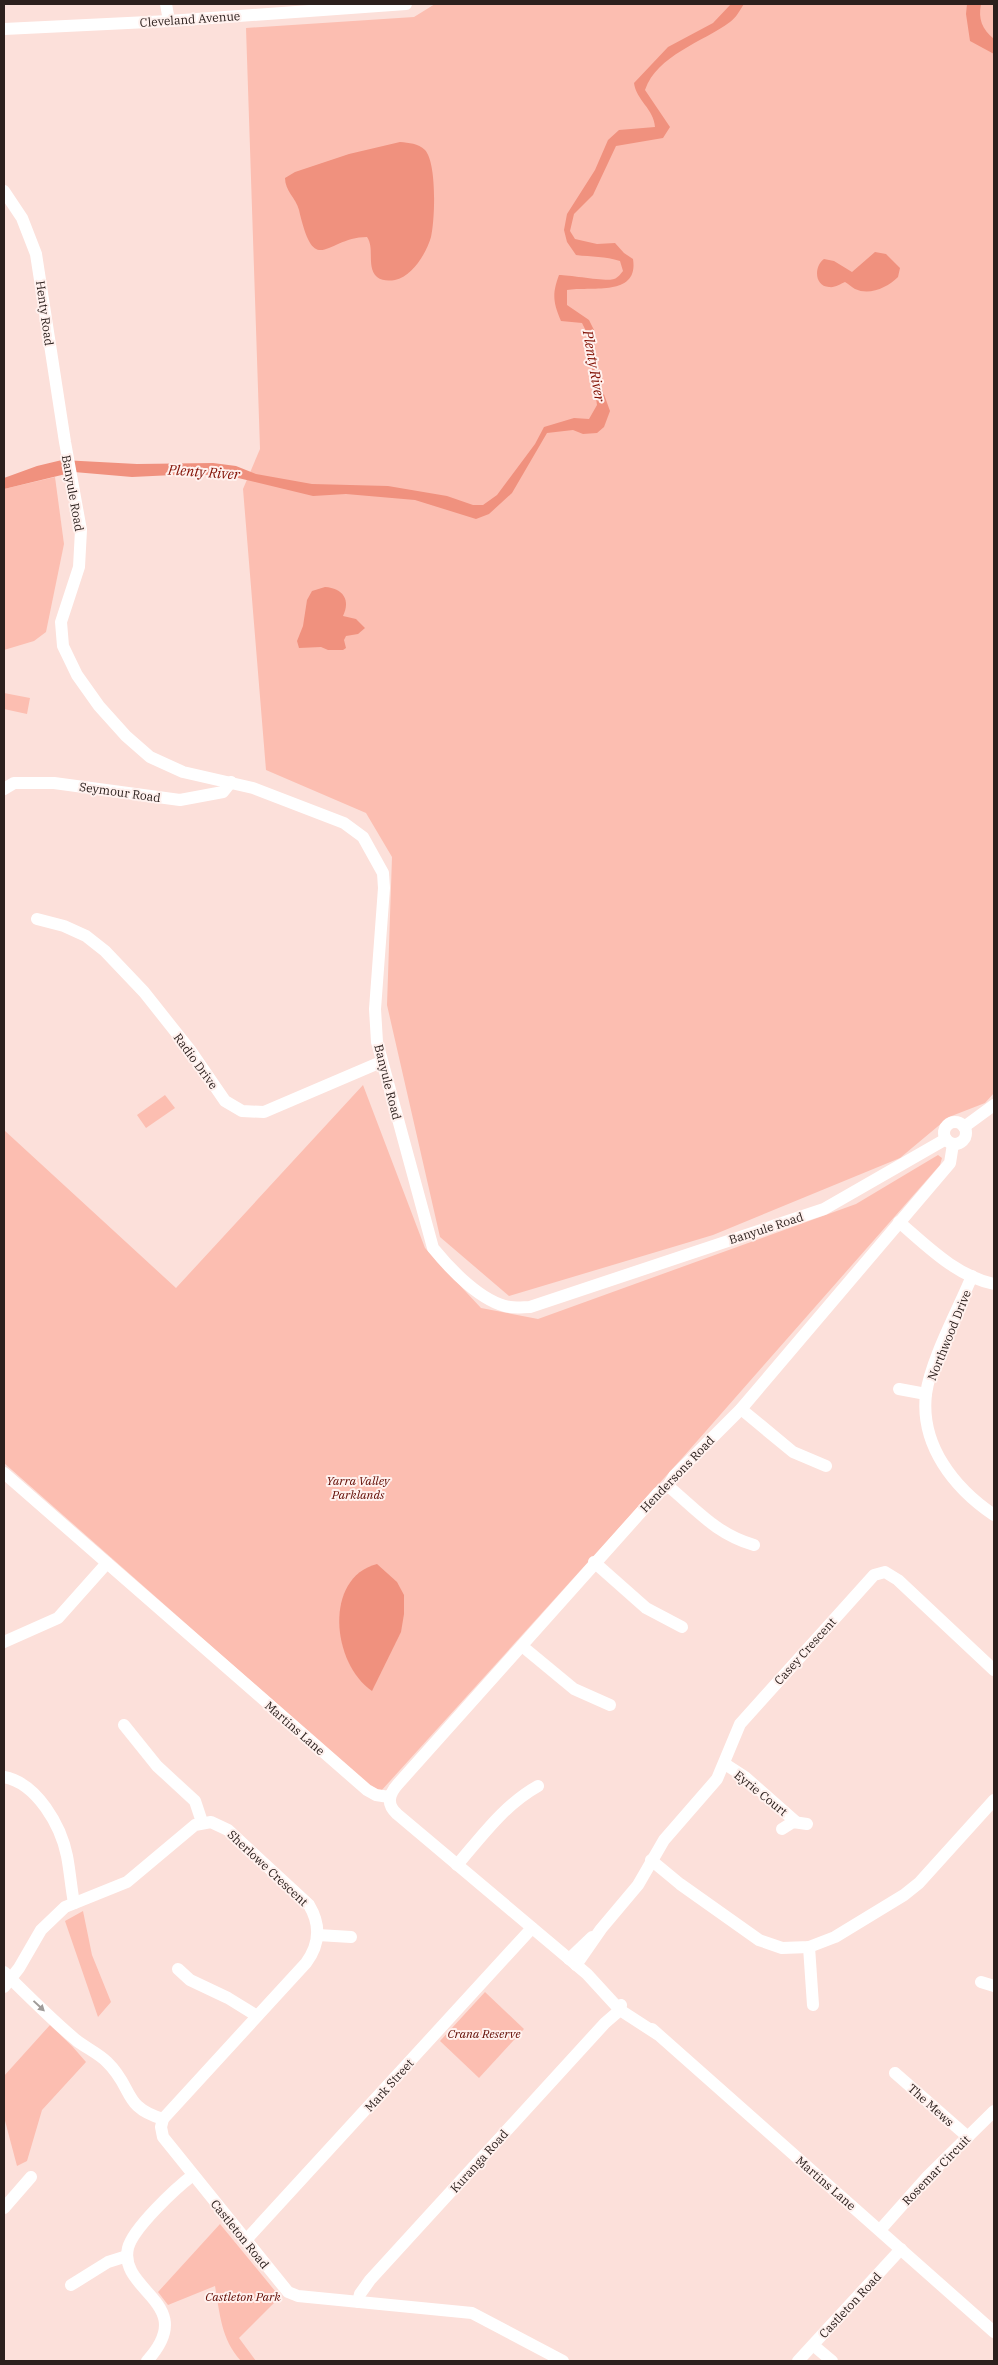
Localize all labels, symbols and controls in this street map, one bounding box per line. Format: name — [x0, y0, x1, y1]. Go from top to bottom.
street label: Cleveland Avenue — [139, 8, 241, 30]
street label: Henty Road — [33, 279, 57, 347]
water label: Plenty River — [579, 328, 609, 404]
street label: Banyule Road — [59, 454, 87, 532]
water label: Plenty River — [166, 460, 241, 484]
street label: Seymour Road — [78, 779, 162, 805]
street label: Radio Drive — [171, 1030, 221, 1092]
street label: Banyule Road — [371, 1043, 405, 1121]
street label: Banyule Road — [727, 1209, 805, 1247]
street label: Northwood Drive — [924, 1287, 974, 1383]
street label: Hendersons Road — [637, 1433, 717, 1515]
park label: Yarra Valley Parklands — [327, 1473, 391, 1502]
street label: Casey Crescent — [771, 1614, 839, 1688]
street label: Martins Lane — [262, 1698, 328, 1758]
street label: Eyrie Court — [731, 1767, 791, 1819]
street label: Sherlowe Crescent — [225, 1827, 311, 1909]
one-way arrow — [33, 2000, 45, 2012]
park label: Crana Reserve — [447, 2026, 521, 2041]
street label: Mark Street — [361, 2056, 417, 2114]
street label: The Mews — [905, 2080, 957, 2130]
street label: Kuranga Road — [447, 2126, 511, 2196]
street label: Rosemar Circuit — [899, 2132, 973, 2208]
street label: Martins Lane — [793, 2153, 859, 2213]
street label: Castleton Road — [208, 2197, 272, 2271]
street label: Castleton Road — [816, 2269, 884, 2341]
park label: Castleton Park — [205, 2289, 281, 2304]

